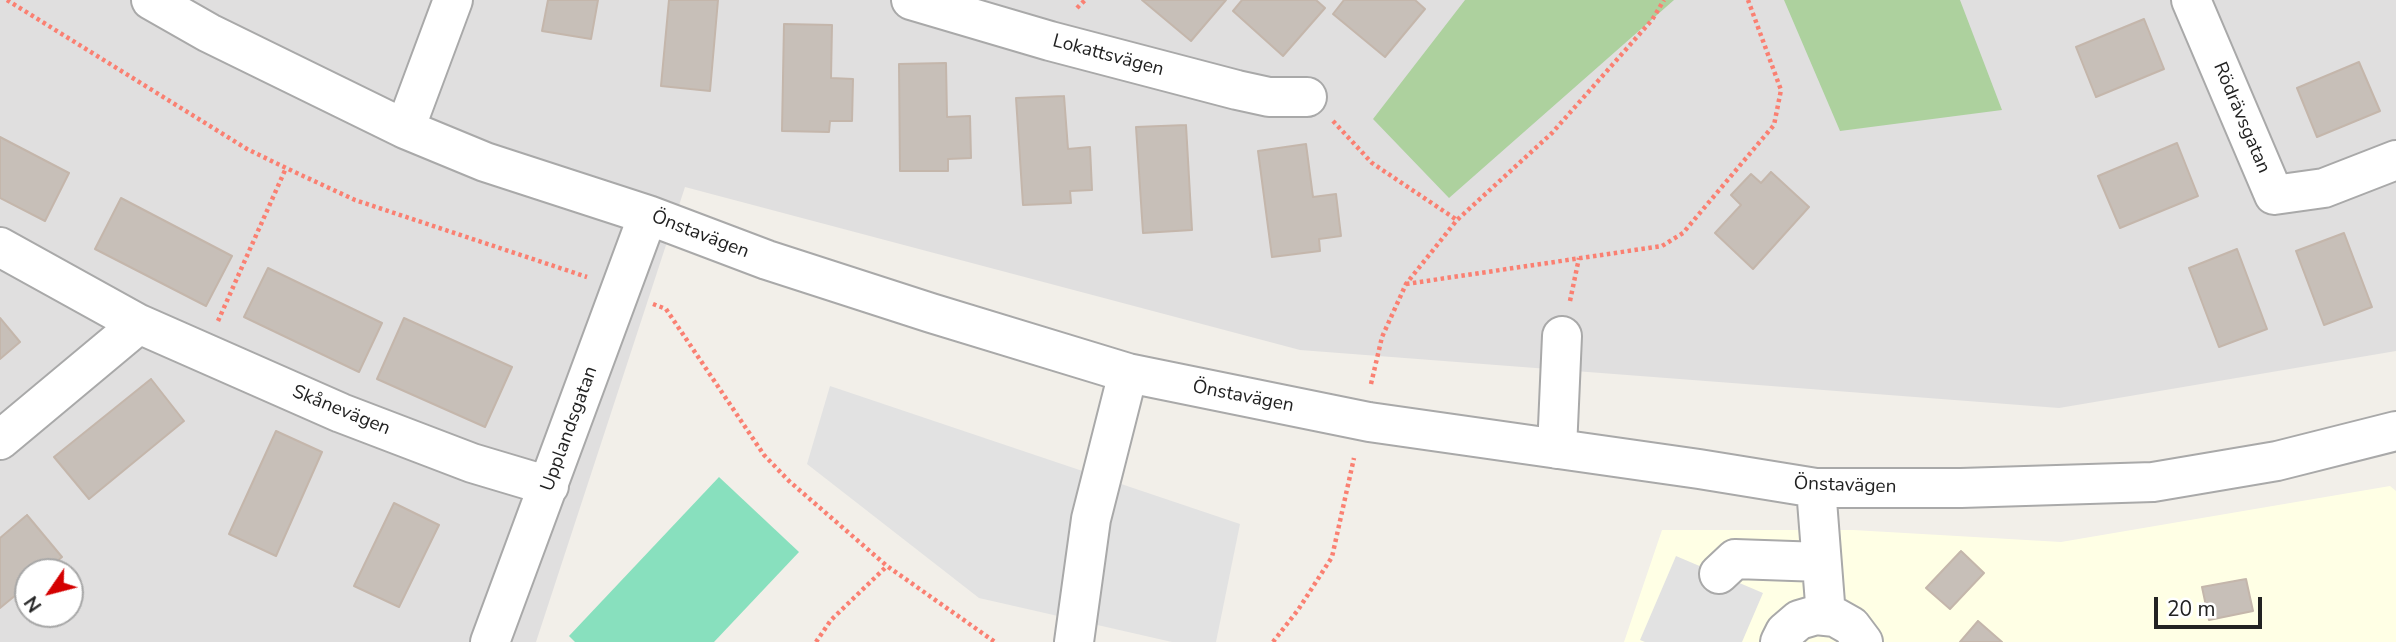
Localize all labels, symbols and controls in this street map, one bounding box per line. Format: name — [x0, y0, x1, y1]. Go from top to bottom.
street label: Lokattsvägen — [1050, 30, 1166, 82]
street label: Rödrävsgatan — [2207, 59, 2275, 177]
street label: Önstavägen — [648, 206, 752, 264]
street label: Upplandsgatan — [537, 363, 603, 495]
street label: Önstavägen — [1190, 376, 1296, 418]
street label: Skånevägen — [289, 381, 393, 441]
street label: Önstavägen — [1793, 473, 1897, 499]
north arrow — [14, 558, 84, 628]
scale bar — [2158, 582, 2266, 626]
text: N — [19, 591, 48, 617]
text: 20 m — [2167, 595, 2216, 623]

